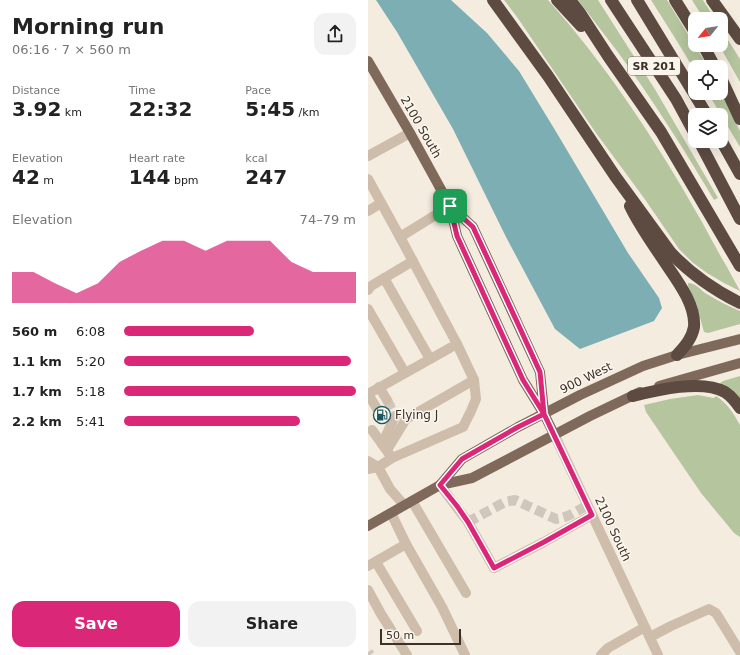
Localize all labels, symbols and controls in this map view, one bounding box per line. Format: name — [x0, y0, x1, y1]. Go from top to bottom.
north arrow — [688, 12, 728, 52]
map controls — [688, 12, 728, 148]
button: share — [314, 13, 356, 55]
text: Morning run — [12, 14, 164, 39]
text: 06:16 · 7 × 560 m — [12, 42, 131, 57]
road number: SR 201 — [628, 57, 680, 75]
button: locate — [688, 60, 728, 100]
text: Distance — [12, 84, 60, 97]
text: Time — [129, 84, 156, 97]
text: Pace — [245, 84, 271, 97]
street label: 2100 South — [398, 94, 444, 160]
text: 3.92 — [12, 97, 61, 121]
text: 22:32 — [129, 97, 192, 121]
text: 5:45 — [245, 97, 295, 121]
text: km — [61, 106, 82, 119]
text: /km — [295, 106, 319, 119]
button: layers — [688, 108, 728, 148]
text: Elevation — [12, 152, 63, 165]
text: Heart rate — [129, 152, 185, 165]
text: kcal — [245, 152, 268, 165]
text: 42 — [12, 165, 40, 189]
text: 144 — [129, 165, 170, 189]
text: 247 — [245, 165, 287, 189]
text: m — [40, 174, 54, 187]
text: bpm — [170, 174, 199, 187]
pin — [433, 189, 467, 223]
icon: arrive — [439, 195, 461, 217]
text: Elevation — [12, 212, 72, 227]
text: 74–79 m — [300, 212, 356, 227]
text: 560 m — [12, 324, 57, 339]
text: 6:08 — [76, 324, 105, 339]
text: 1.1 km — [12, 354, 62, 369]
text: 5:20 — [76, 354, 105, 369]
street label: 900 West — [558, 359, 615, 397]
text: 1.7 km — [12, 384, 62, 399]
text: 5:18 — [76, 384, 105, 399]
fuel station icon: Flying J — [372, 405, 392, 425]
place label: Flying J — [395, 408, 438, 422]
text: 2.2 km — [12, 414, 62, 429]
text: 5:41 — [76, 414, 105, 429]
street label: 2100 South — [592, 495, 634, 563]
button: Save — [12, 601, 180, 647]
button: Share — [188, 601, 356, 647]
scale bar — [380, 627, 461, 646]
text: 50 m — [386, 629, 414, 642]

